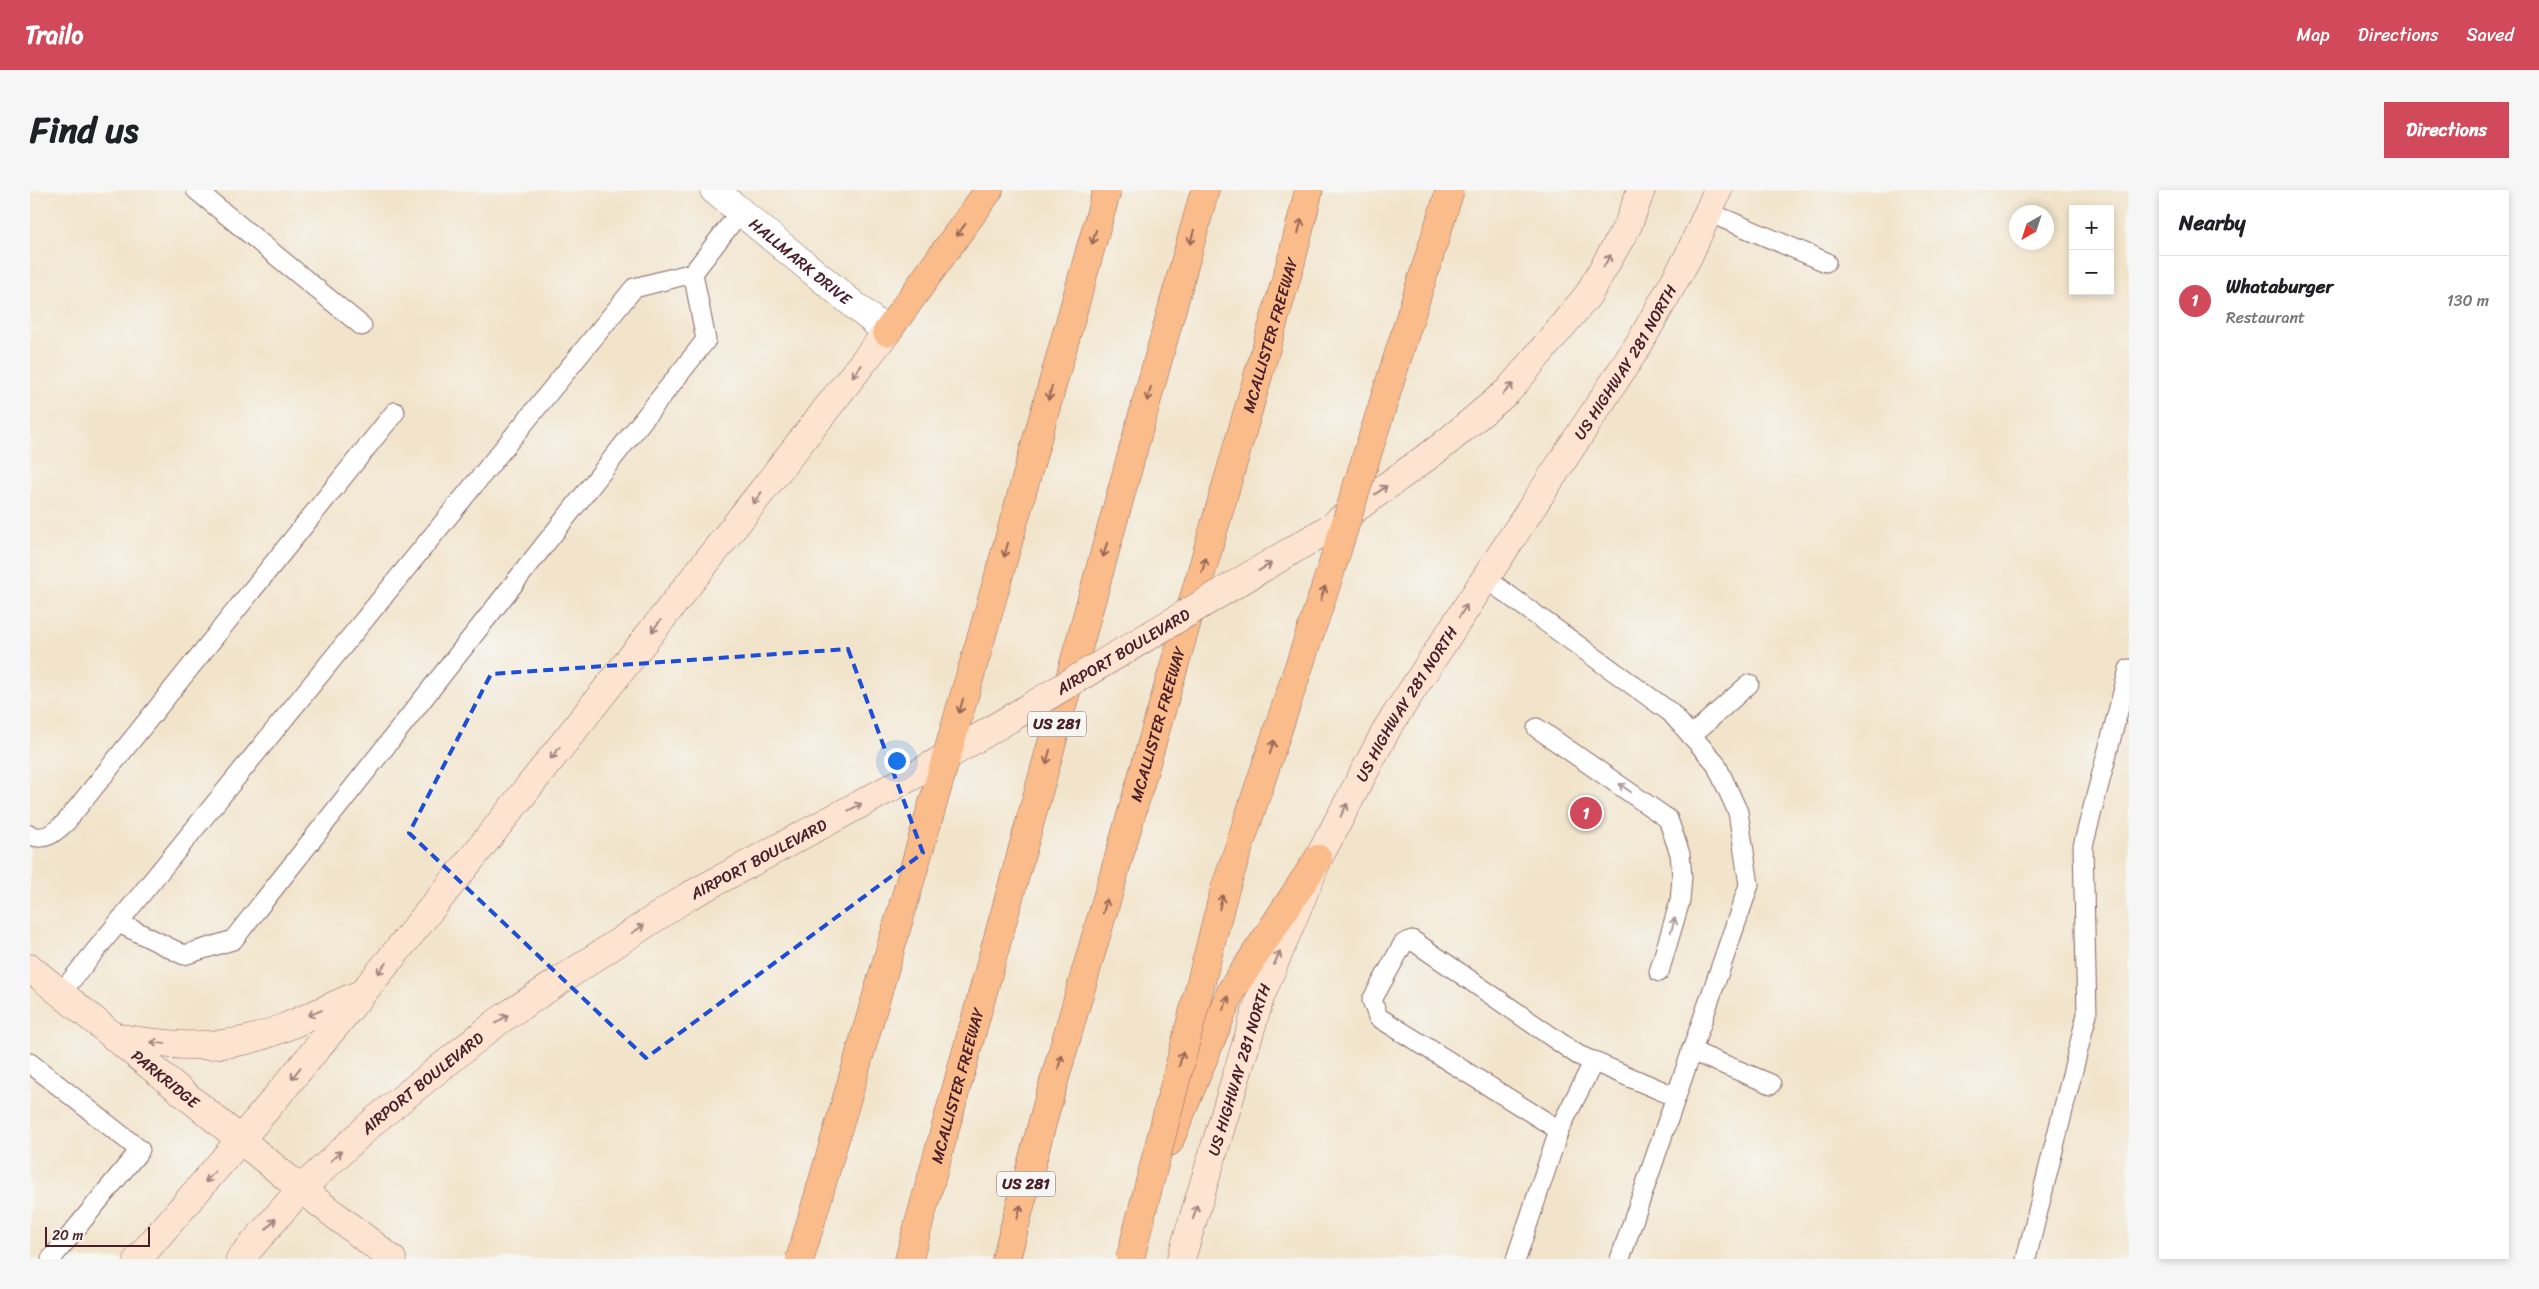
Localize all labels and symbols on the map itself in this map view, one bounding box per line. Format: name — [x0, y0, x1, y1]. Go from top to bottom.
north arrow — [2009, 205, 2054, 250]
street label: HALLMARK DRIVE — [742, 210, 859, 313]
one-way arrow — [1296, 218, 1305, 234]
one-way arrow — [956, 223, 966, 237]
one-way arrow — [1089, 228, 1099, 244]
one-way arrow — [1187, 229, 1197, 245]
street label: MCALLISTER FREEWAY — [1234, 253, 1307, 416]
one-way arrow — [1602, 253, 1612, 268]
street label: US HIGHWAY 281 NORTH — [1566, 278, 1685, 446]
one-way arrow — [852, 364, 863, 377]
one-way arrow — [1502, 383, 1514, 395]
one-way arrow — [1045, 385, 1054, 401]
one-way arrow — [1144, 385, 1153, 401]
one-way arrow — [1374, 485, 1388, 495]
one-way arrow — [751, 491, 762, 504]
one-way arrow — [1001, 541, 1010, 557]
one-way arrow — [1100, 542, 1110, 558]
one-way arrow — [1199, 557, 1209, 573]
one-way arrow — [1258, 562, 1272, 572]
one-way arrow — [1319, 586, 1328, 601]
street label: AIRPORT BOULEVARD — [1050, 600, 1196, 703]
one-way arrow — [1459, 604, 1469, 618]
one-way arrow — [651, 619, 661, 633]
street label: US HIGHWAY 281 NORTH — [1347, 620, 1466, 787]
street label: MCALLISTER FREEWAY — [1122, 642, 1194, 805]
one-way arrow — [956, 697, 966, 713]
road number: US 281 — [1028, 712, 1086, 736]
one-way arrow — [1268, 740, 1277, 755]
one-way arrow — [550, 746, 561, 759]
your location — [884, 748, 910, 774]
one-way arrow — [1043, 749, 1052, 765]
one-way arrow — [1618, 783, 1632, 793]
pin: 1 — [1570, 794, 1602, 832]
one-way arrow — [847, 801, 862, 811]
one-way arrow — [1340, 803, 1349, 818]
street label: AIRPORT BOULEVARD — [684, 810, 833, 908]
one-way arrow — [1217, 894, 1226, 910]
one-way arrow — [1101, 898, 1111, 914]
one-way arrow — [1668, 917, 1678, 933]
one-way arrow — [630, 924, 644, 934]
one-way arrow — [1272, 951, 1282, 966]
one-way arrow — [376, 961, 387, 974]
street label: US HIGHWAY 281 NORTH — [1199, 978, 1280, 1159]
one-way arrow — [1222, 996, 1231, 1011]
street label: MCALLISTER FREEWAY — [922, 1003, 993, 1167]
one-way arrow — [308, 1009, 323, 1018]
one-way arrow — [495, 1014, 509, 1024]
street label: AIRPORT BOULEVARD — [353, 1024, 491, 1143]
one-way arrow — [150, 1038, 166, 1048]
street label: PARKRIDGE — [125, 1042, 207, 1117]
one-way arrow — [1177, 1052, 1186, 1068]
one-way arrow — [1055, 1054, 1065, 1070]
one-way arrow — [291, 1066, 301, 1080]
one-way arrow — [330, 1150, 343, 1162]
one-way arrow — [204, 1171, 215, 1184]
road number: US 281 — [997, 1172, 1055, 1196]
one-way arrow — [1015, 1204, 1024, 1220]
one-way arrow — [1191, 1205, 1200, 1221]
one-way arrow — [265, 1218, 276, 1231]
scale bar — [45, 1224, 150, 1247]

